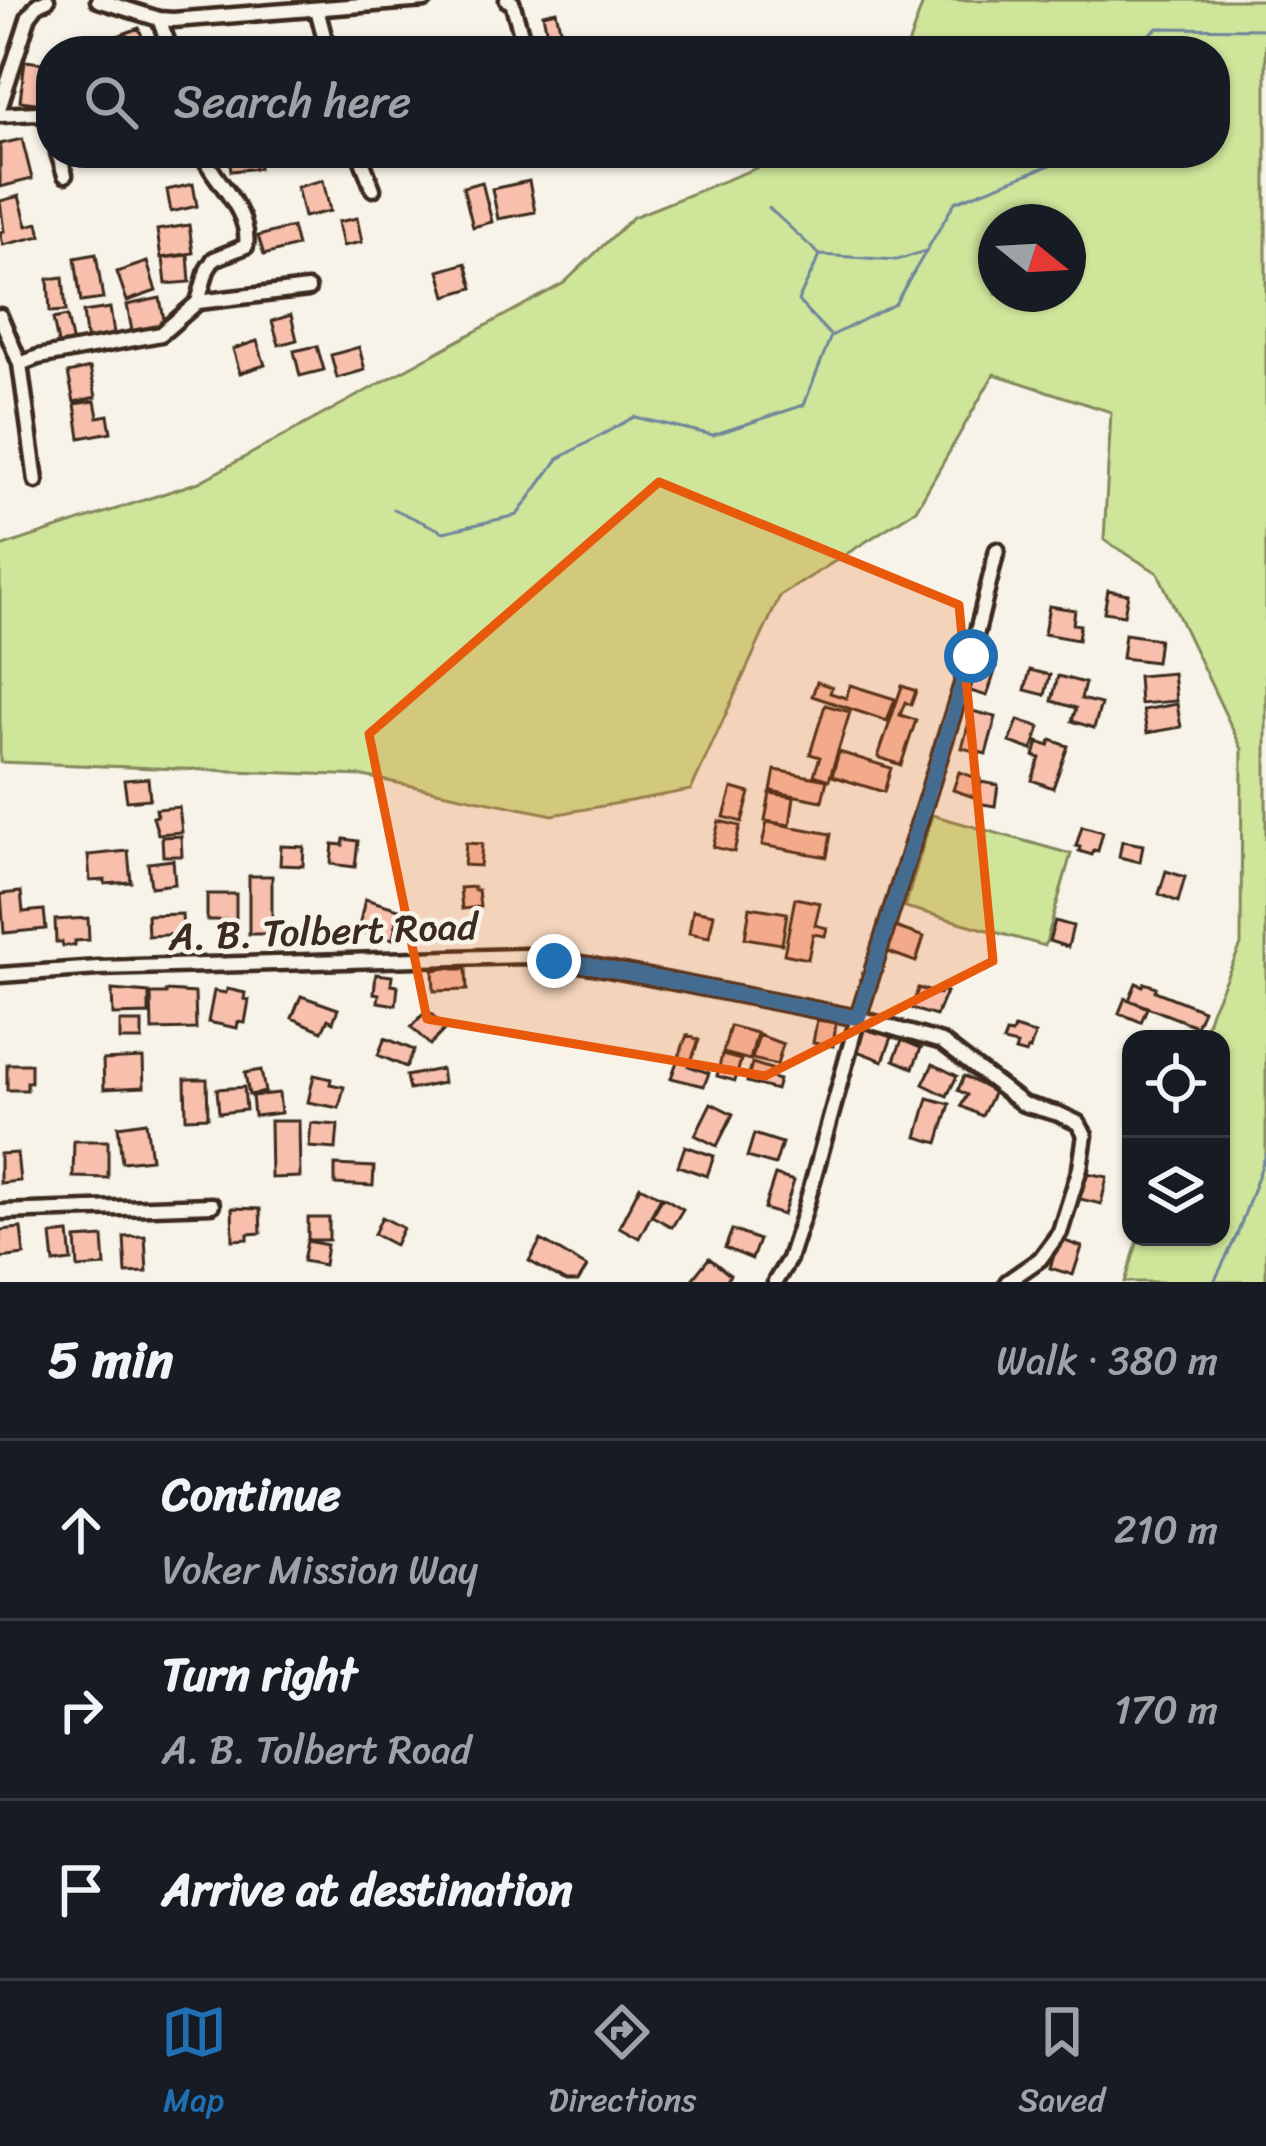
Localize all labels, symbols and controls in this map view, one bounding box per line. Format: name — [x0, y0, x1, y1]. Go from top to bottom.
search box — [36, 36, 1230, 168]
text: Search here — [174, 62, 411, 142]
icon: search — [78, 69, 144, 135]
north arrow — [978, 204, 1086, 312]
route start — [944, 629, 998, 683]
street label: A. B. Tolbert Road — [166, 891, 481, 971]
route end — [527, 934, 581, 988]
map controls — [1122, 1030, 1230, 1246]
button: locate — [1122, 1030, 1230, 1138]
button: layers — [1122, 1138, 1230, 1246]
text: 5 min — [48, 1315, 173, 1405]
text: Walk · 380 m — [996, 1326, 1218, 1395]
text: Continue — [162, 1455, 341, 1535]
text: 210 m — [1114, 1495, 1218, 1564]
icon: ahead — [48, 1497, 114, 1563]
text: Voker Mission Way — [162, 1535, 478, 1604]
text: Turn right — [162, 1635, 357, 1715]
text: 170 m — [1114, 1675, 1218, 1744]
icon: right — [48, 1677, 114, 1743]
text: A. B. Tolbert Road — [162, 1715, 471, 1784]
text: Arrive at destination — [162, 1850, 572, 1930]
icon: arrive — [48, 1857, 114, 1923]
tab: Map — [161, 1999, 227, 2129]
tab: Directions — [549, 1999, 696, 2129]
tab: Saved — [1018, 1999, 1105, 2129]

